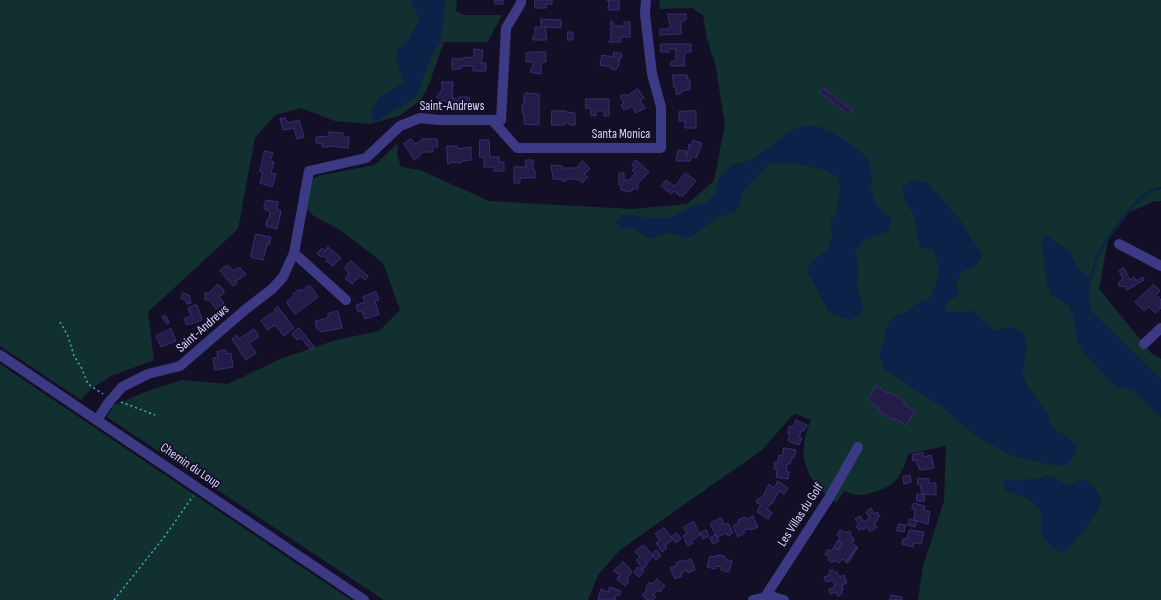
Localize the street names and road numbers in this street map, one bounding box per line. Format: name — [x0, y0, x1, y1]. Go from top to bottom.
street label: Saint-Andrews — [420, 99, 484, 115]
street label: Santa Monica — [592, 127, 650, 143]
street label: Saint-Andrews — [174, 302, 232, 356]
street label: Chemin du Loup — [157, 440, 223, 492]
street label: Les Villas du Golf — [775, 480, 827, 550]

